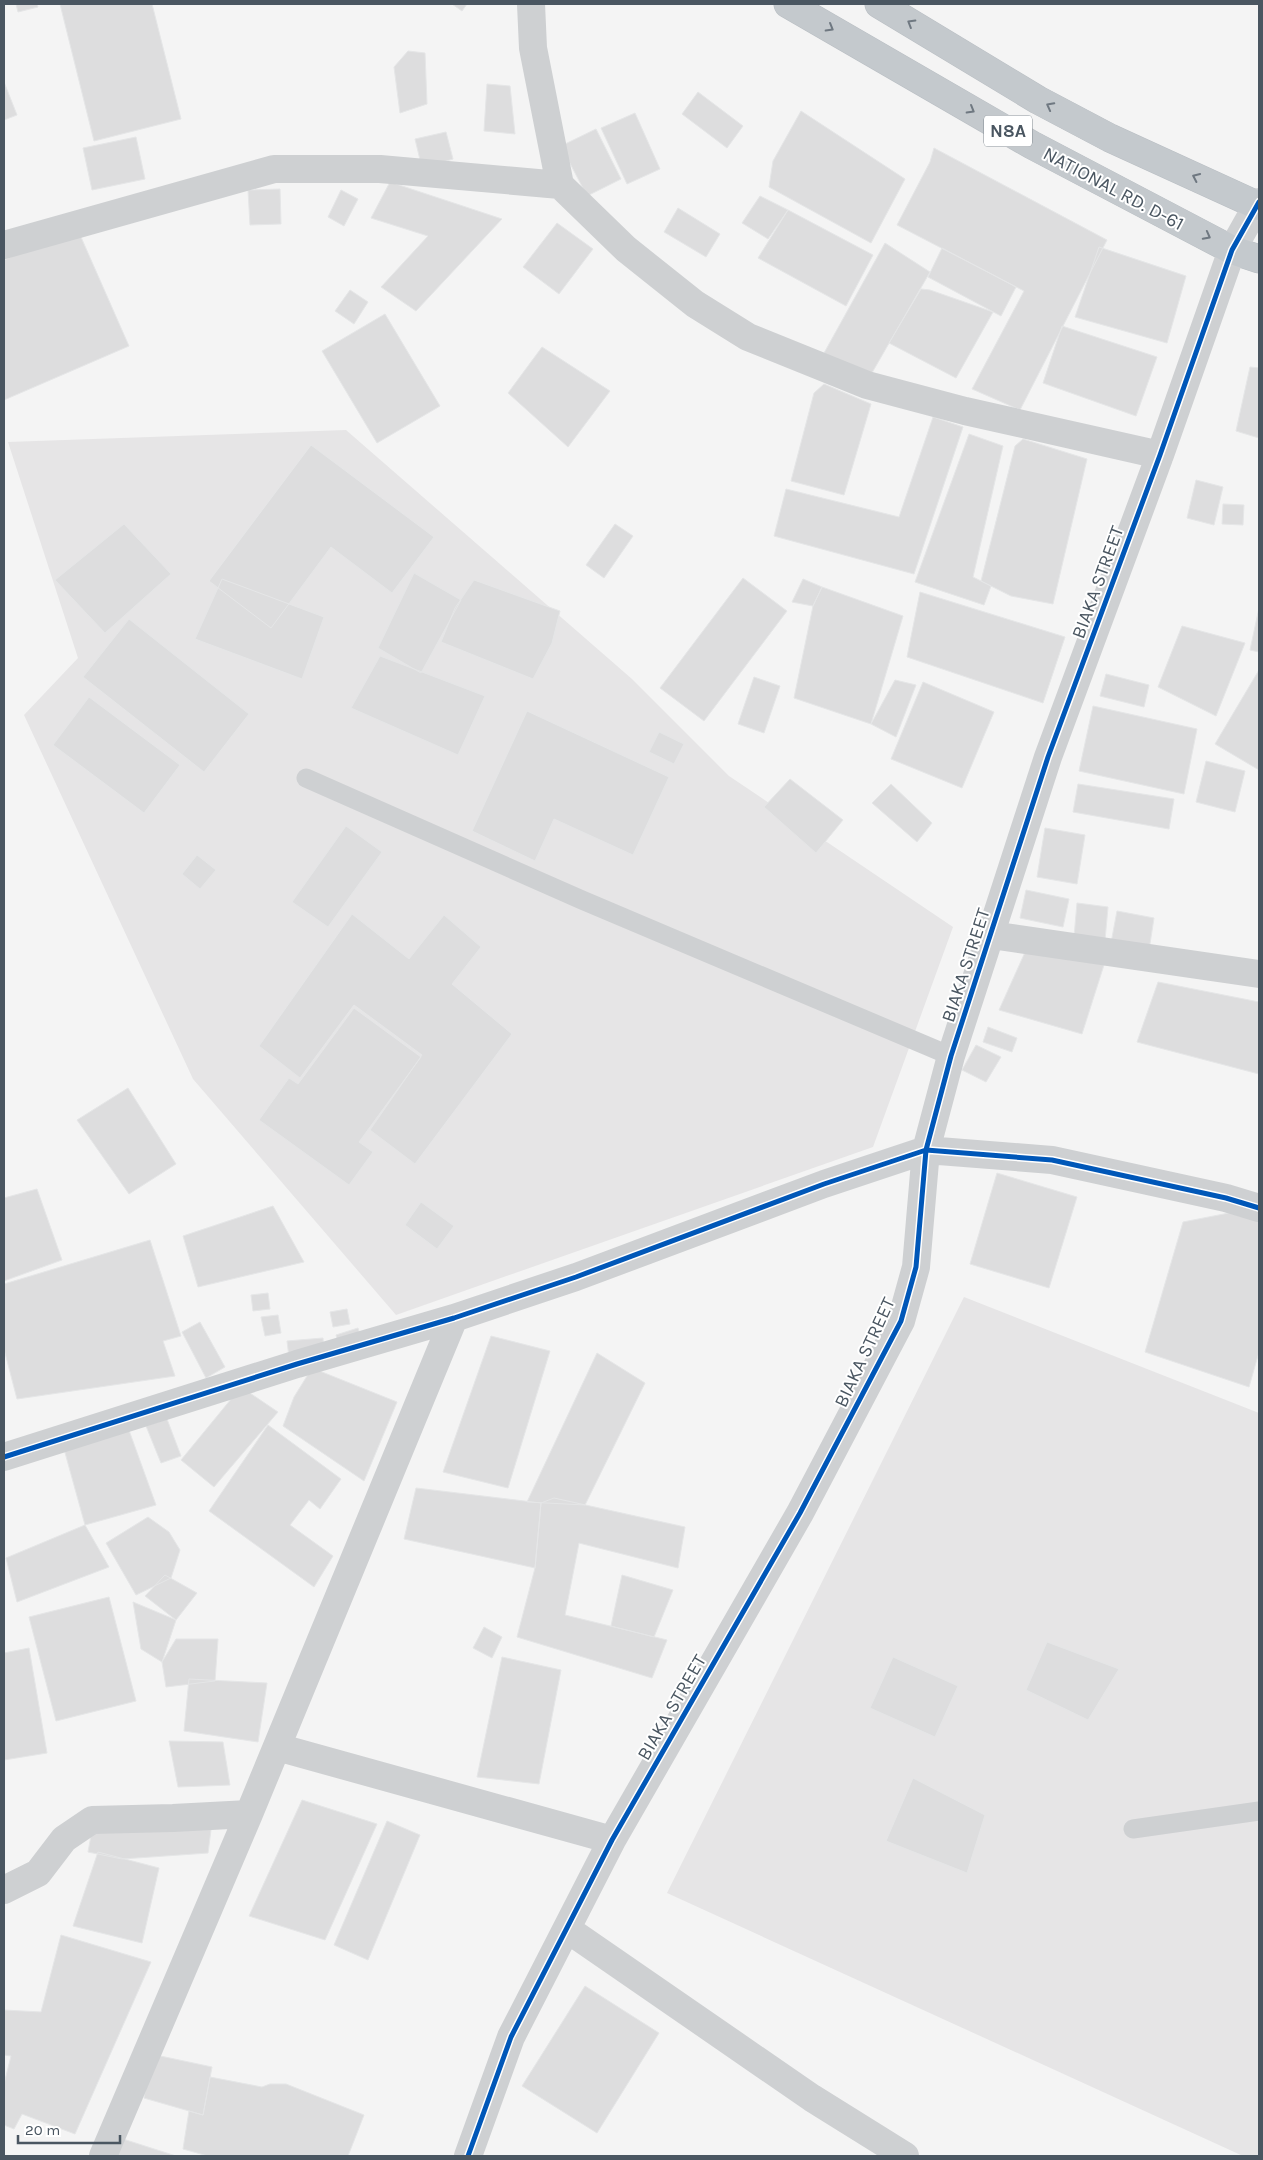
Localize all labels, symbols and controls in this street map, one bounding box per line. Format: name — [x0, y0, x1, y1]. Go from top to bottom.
one-way arrow — [907, 19, 916, 29]
one-way arrow — [825, 22, 834, 32]
one-way arrow — [966, 103, 975, 113]
one-way arrow — [1046, 103, 1055, 113]
road number: N8A — [984, 115, 1032, 146]
street label: NATIONAL RD. D-61 — [1040, 143, 1188, 235]
one-way arrow — [1192, 173, 1201, 184]
one-way arrow — [1201, 230, 1210, 240]
street label: BIAKA STREET — [1067, 522, 1129, 642]
street label: BIAKA STREET — [937, 905, 995, 1025]
street label: BIAKA STREET — [830, 1294, 900, 1411]
street label: BIAKA STREET — [633, 1650, 711, 1764]
scale bar — [18, 2112, 120, 2144]
text: 20 m — [25, 2121, 60, 2139]

